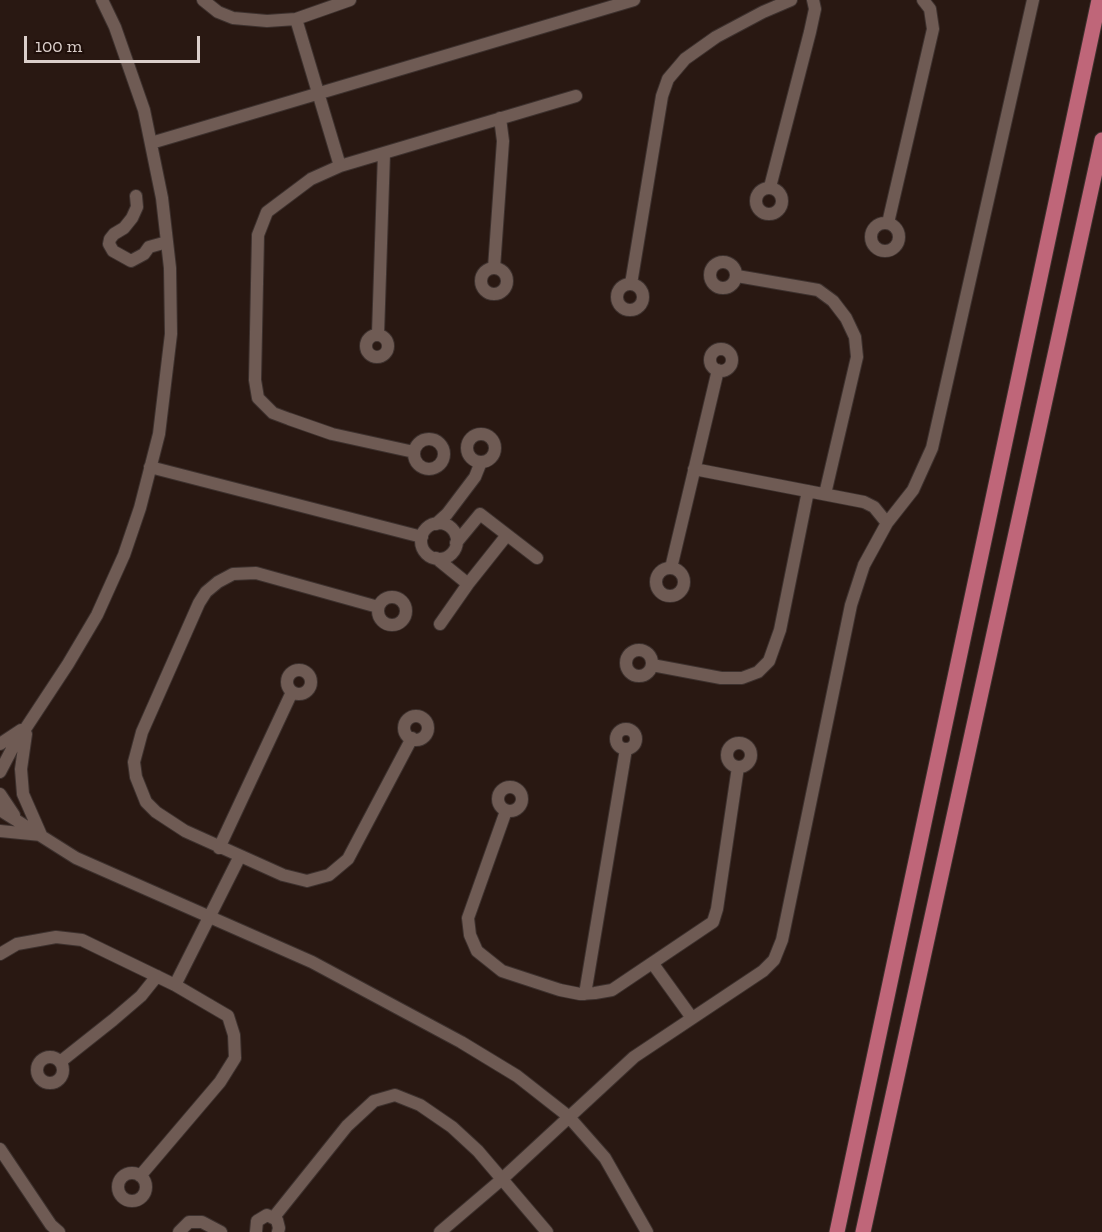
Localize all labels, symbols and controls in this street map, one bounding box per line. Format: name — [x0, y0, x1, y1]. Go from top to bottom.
scale bar — [27, 24, 202, 62]
text: 100 m — [35, 35, 82, 57]

